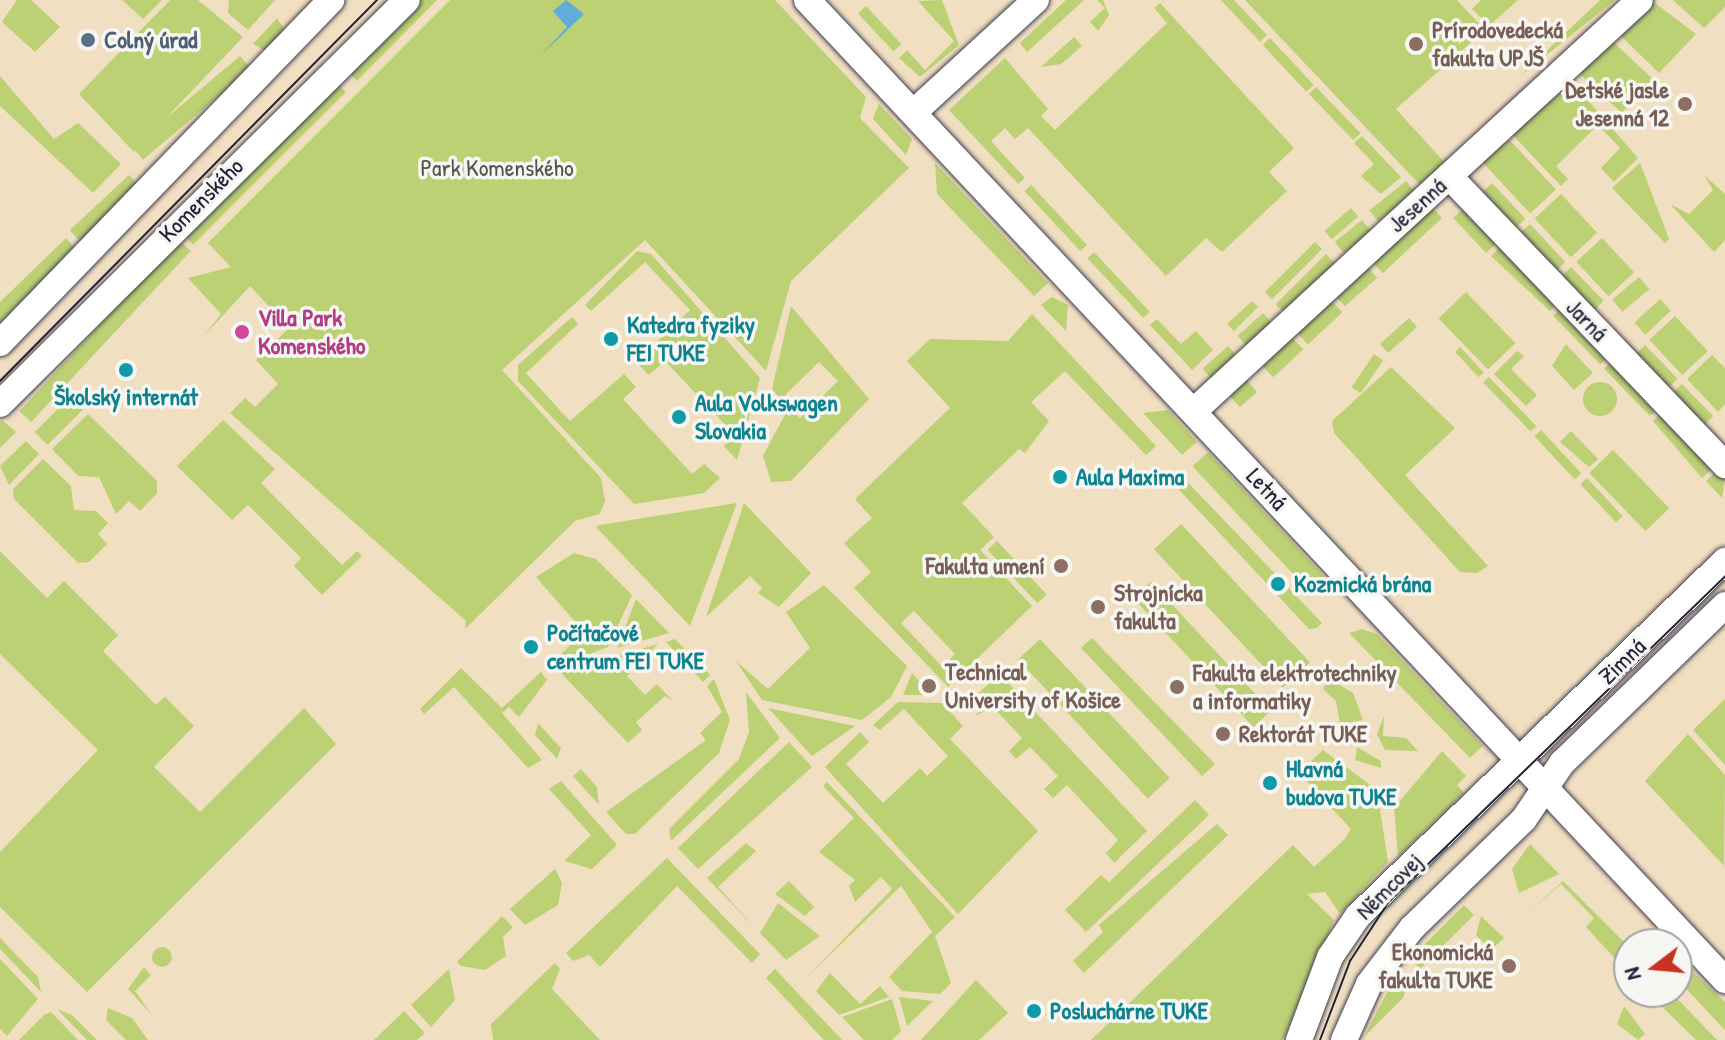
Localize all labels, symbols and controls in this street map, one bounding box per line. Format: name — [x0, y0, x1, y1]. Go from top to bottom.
place label: Prírodovedecká fakulta UPJŠ — [1432, 16, 1563, 72]
place label: Colný úrad — [104, 26, 197, 54]
marker: Colný úrad — [79, 31, 97, 49]
marker: Prírodovedecká fakulta UPJŠ — [1407, 35, 1425, 53]
place label: Detské jasle Jesenná 12 — [1565, 76, 1669, 132]
marker: Detské jasle Jesenná 12 — [1676, 95, 1694, 113]
street label: Komenského — [153, 152, 249, 248]
park label: Park Komenského — [420, 154, 574, 182]
street label: Jesenná — [1382, 171, 1452, 239]
street label: Jarná — [1560, 293, 1614, 347]
place label: Villa Park Komenského — [258, 304, 365, 360]
place label: Katedra fyziky FEI TUKE — [627, 311, 755, 367]
marker: Villa Park Komenského — [233, 323, 251, 341]
marker: Katedra fyziky FEI TUKE — [602, 330, 620, 348]
marker: Školský internát — [117, 361, 135, 379]
place label: Školský internát — [54, 383, 198, 411]
place label: Aula Volkswagen Slovakia — [695, 389, 838, 445]
marker: Aula Volkswagen Slovakia — [670, 408, 688, 426]
street label: Letná — [1240, 462, 1294, 516]
place label: Aula Maxima — [1076, 463, 1184, 491]
marker: Aula Maxima — [1051, 468, 1069, 486]
place label: Fakulta umení — [926, 552, 1045, 580]
marker: Fakulta umení — [1052, 557, 1070, 575]
place label: Kozmická brána — [1294, 570, 1431, 598]
marker: Kozmická brána — [1269, 575, 1287, 593]
place label: Strojnícka fakulta — [1114, 579, 1203, 635]
marker: Strojnícka fakulta — [1089, 598, 1107, 616]
place label: Počítačové centrum FEI TUKE — [547, 619, 704, 675]
street label: Zimná — [1593, 632, 1651, 690]
marker: Počítačové centrum FEI TUKE — [522, 638, 540, 656]
place label: Technical University of Košice — [945, 658, 1121, 714]
place label: Fakulta elektrotechniky a informatiky — [1193, 659, 1397, 715]
marker: Technical University of Košice — [920, 677, 938, 695]
marker: Fakulta elektrotechniky a informatiky — [1168, 678, 1186, 696]
place label: Rektorát TUKE — [1239, 720, 1367, 748]
marker: Rektorát TUKE — [1214, 725, 1232, 743]
place label: Hlavná budova TUKE — [1286, 755, 1397, 811]
marker: Hlavná budova TUKE — [1261, 774, 1279, 792]
street label: Němcovej — [1350, 847, 1428, 925]
north arrow — [1613, 928, 1693, 1008]
place label: Ekonomická fakulta TUKE — [1378, 938, 1493, 994]
marker: Ekonomická fakulta TUKE — [1500, 957, 1518, 975]
text: N — [1616, 964, 1648, 984]
place label: Posluchárne TUKE — [1050, 997, 1208, 1025]
marker: Posluchárne TUKE — [1025, 1002, 1043, 1020]

